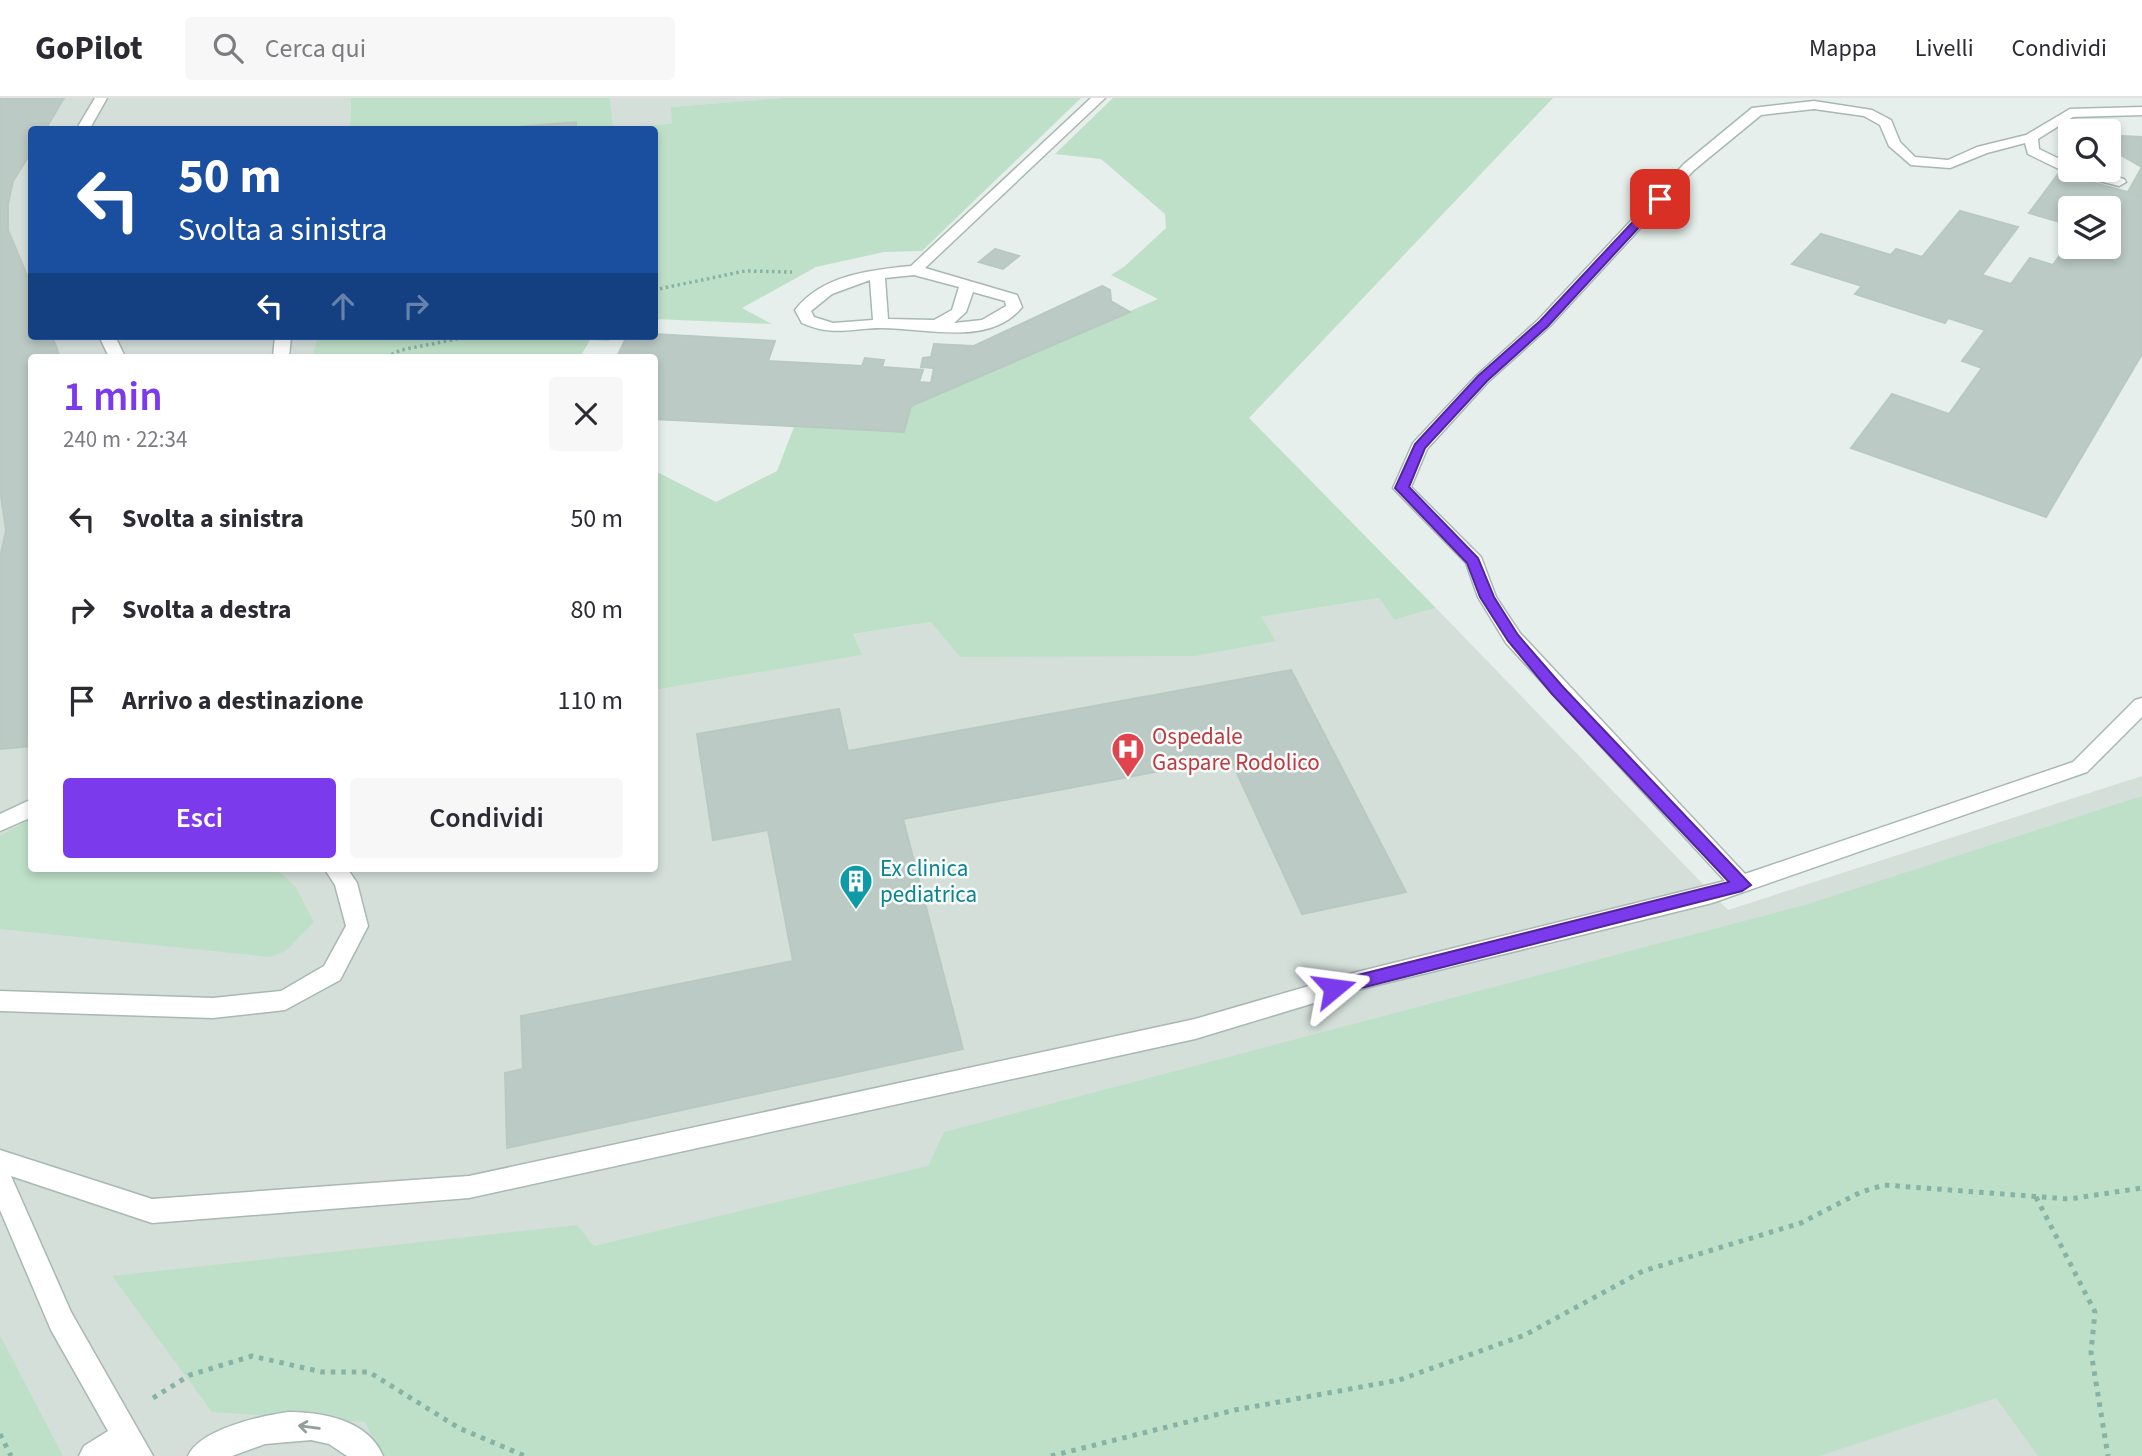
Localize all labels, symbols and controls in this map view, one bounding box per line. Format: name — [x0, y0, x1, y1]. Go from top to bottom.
search box — [185, 17, 675, 80]
text: GoPilot — [35, 25, 143, 72]
icon: search — [209, 29, 247, 67]
text: Cerca qui — [265, 30, 366, 67]
text: Mappa — [1809, 31, 1877, 66]
text: Livelli — [1915, 31, 1974, 66]
text: Condividi — [2012, 31, 2107, 66]
map controls — [2058, 119, 2121, 259]
button: search — [2058, 119, 2121, 182]
text: 50 m — [178, 142, 282, 212]
icon: left — [63, 154, 154, 245]
pin — [1630, 169, 1690, 229]
icon: arrive — [1641, 180, 1679, 218]
button: layers — [2058, 196, 2121, 259]
text: Svolta a sinistra — [178, 207, 387, 253]
icon: left — [251, 287, 289, 325]
icon: ahead — [324, 287, 362, 325]
icon: right — [397, 287, 435, 325]
text: 1 min — [63, 367, 163, 427]
button: close — [549, 377, 623, 451]
text: 240 m · 22:34 — [63, 423, 187, 456]
icon: left — [63, 500, 101, 538]
text: Svolta a sinistra — [122, 500, 304, 537]
text: 50 m — [570, 500, 623, 537]
icon: right — [63, 591, 101, 629]
text: Svolta a destra — [122, 591, 292, 628]
text: 80 m — [570, 591, 623, 628]
icon: arrive — [63, 682, 101, 720]
text: Arrivo a destinazione — [122, 682, 364, 719]
text: 110 m — [557, 682, 623, 719]
place label: Ospedale Gaspare Rodolico — [1152, 720, 1320, 779]
hospital icon: Ospedale Gaspare Rodolico — [1109, 730, 1147, 779]
button: Esci — [63, 778, 336, 858]
button: Condividi — [350, 778, 623, 858]
place label: Ex clinica pediatrica — [880, 852, 977, 911]
building icon: Ex clinica pediatrica — [837, 862, 875, 911]
position arrow — [1297, 951, 1371, 1025]
one-way arrow — [298, 1421, 321, 1434]

